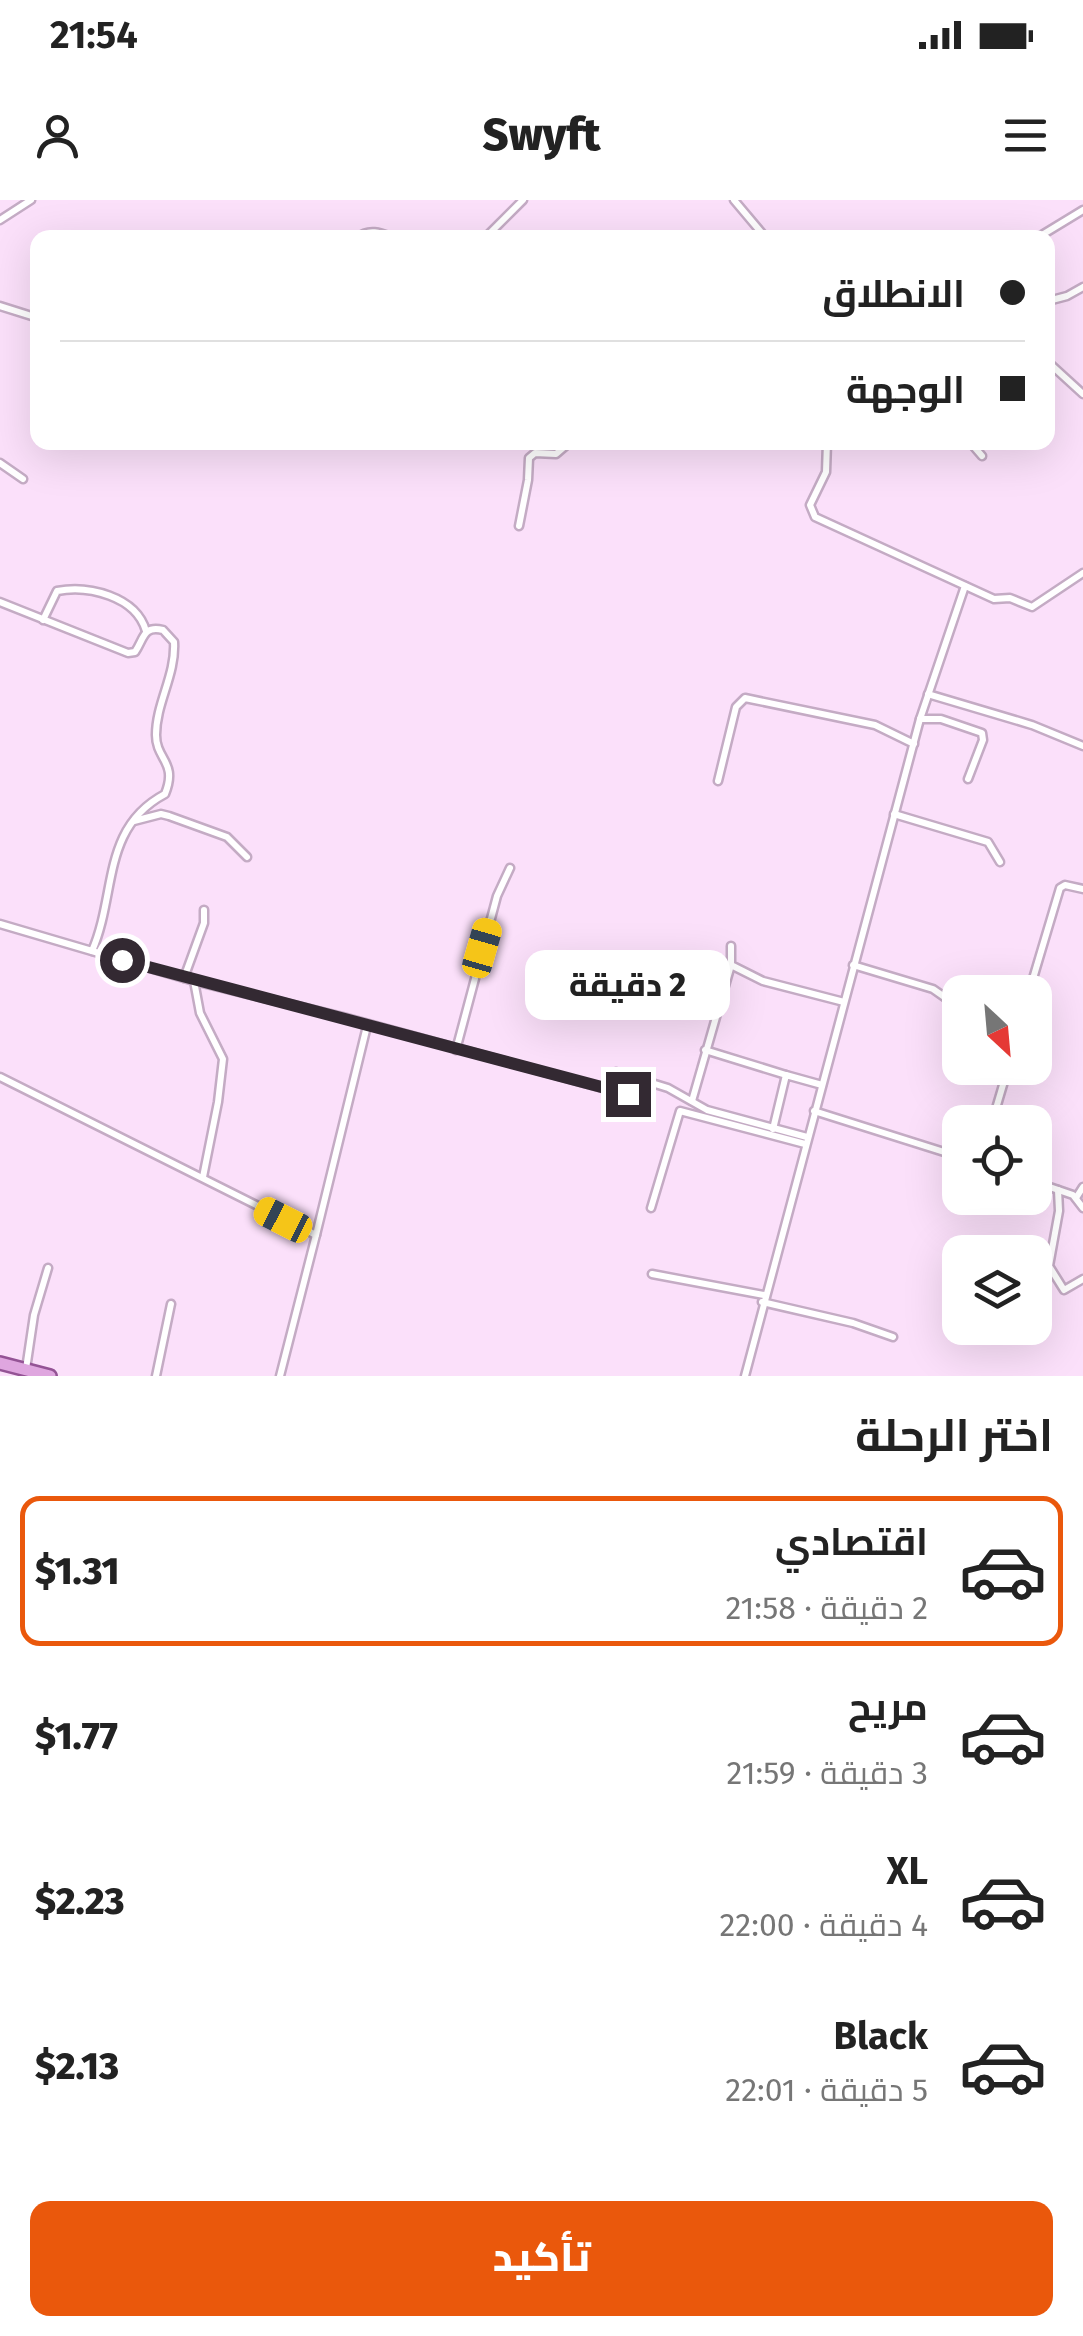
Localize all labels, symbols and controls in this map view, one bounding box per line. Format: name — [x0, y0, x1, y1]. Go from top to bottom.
text: 21:54 — [50, 12, 138, 58]
icon: person — [30, 108, 85, 163]
text: Swyft — [483, 108, 600, 162]
icon: menu — [998, 108, 1053, 163]
text: الانطلاق — [822, 271, 965, 317]
text: الوجهة — [846, 367, 965, 413]
car — [459, 915, 505, 981]
route start — [100, 938, 145, 983]
callout: 2 دقيقة — [526, 949, 730, 1019]
text: 2 دقيقة — [569, 966, 686, 1004]
north arrow — [942, 975, 1052, 1085]
map controls — [942, 975, 1052, 1345]
route end — [606, 1072, 651, 1117]
button: locate — [942, 1105, 1052, 1215]
car — [249, 1193, 317, 1247]
button: layers — [942, 1235, 1052, 1345]
text: اختر الرحلة — [855, 1409, 1053, 1463]
text: اقتصادي — [775, 1519, 928, 1565]
icon: car — [958, 1526, 1048, 1616]
text: $1.31 — [35, 1548, 120, 1594]
text: 2 دقيقة · 21:58 — [725, 1589, 928, 1627]
text: مريح — [848, 1684, 928, 1730]
icon: car — [958, 1691, 1048, 1781]
text: $1.77 — [35, 1713, 118, 1759]
text: 3 دقيقة · 21:59 — [727, 1754, 928, 1792]
text: XL — [886, 1848, 928, 1894]
icon: car — [958, 1856, 1048, 1946]
text: $2.23 — [35, 1878, 124, 1924]
text: 4 دقيقة · 22:00 — [720, 1906, 928, 1944]
text: Black — [833, 2013, 928, 2059]
icon: car — [958, 2021, 1048, 2111]
text: $2.13 — [35, 2043, 119, 2089]
text: 5 دقيقة · 22:01 — [725, 2071, 928, 2109]
button: تأكيد — [30, 2201, 1053, 2316]

